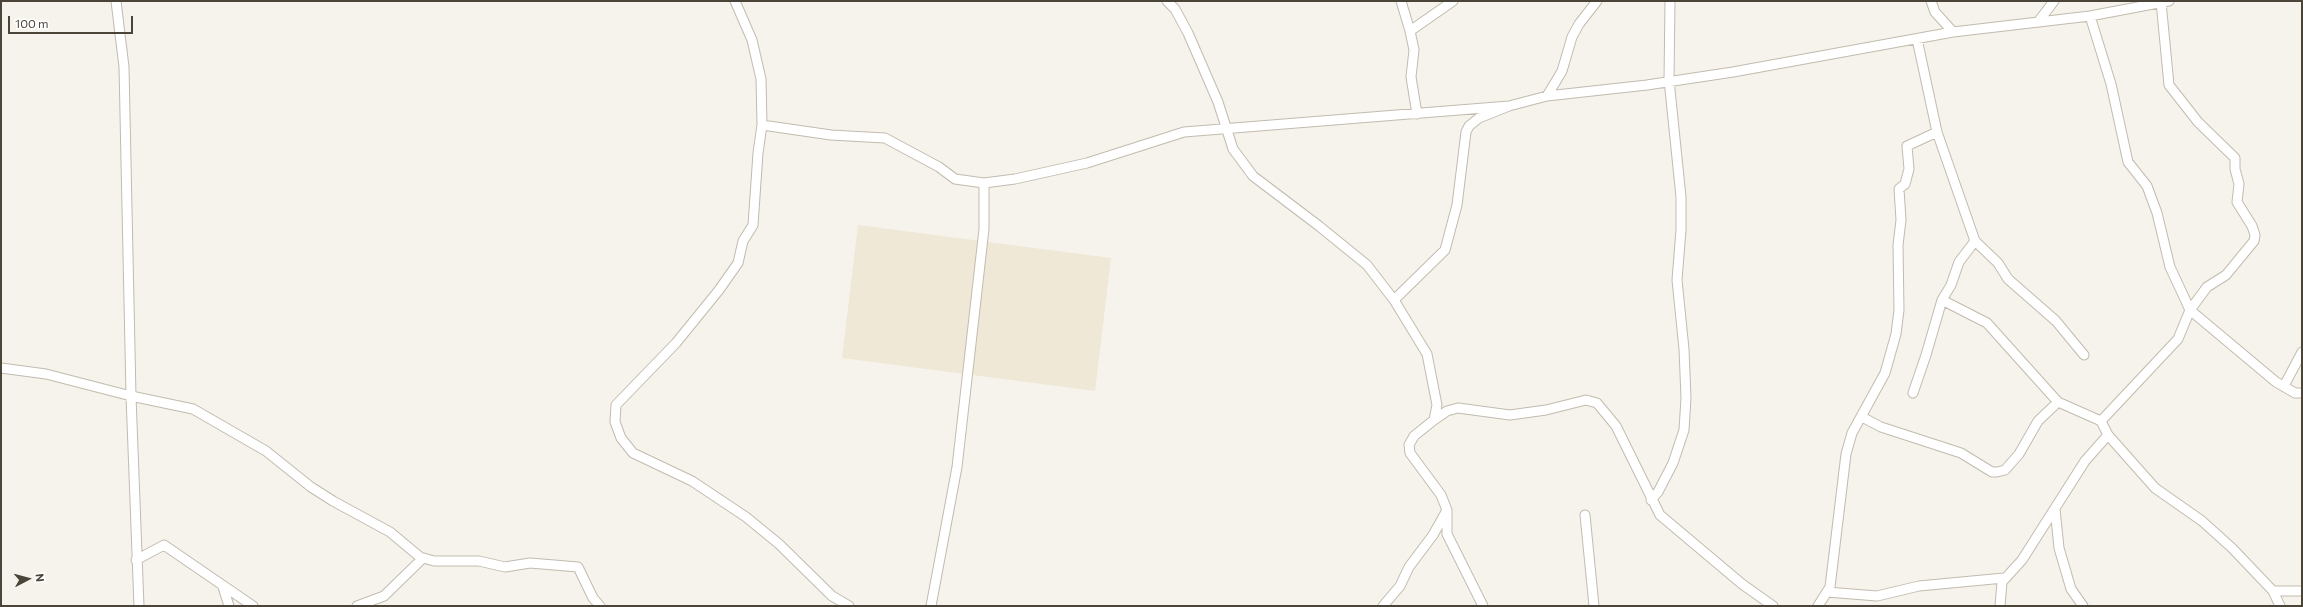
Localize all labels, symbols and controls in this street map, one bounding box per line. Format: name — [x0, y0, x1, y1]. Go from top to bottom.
scale bar — [10, 8, 135, 34]
text: 100 m — [15, 16, 49, 30]
north arrow — [8, 559, 48, 599]
text: N — [34, 573, 47, 582]

